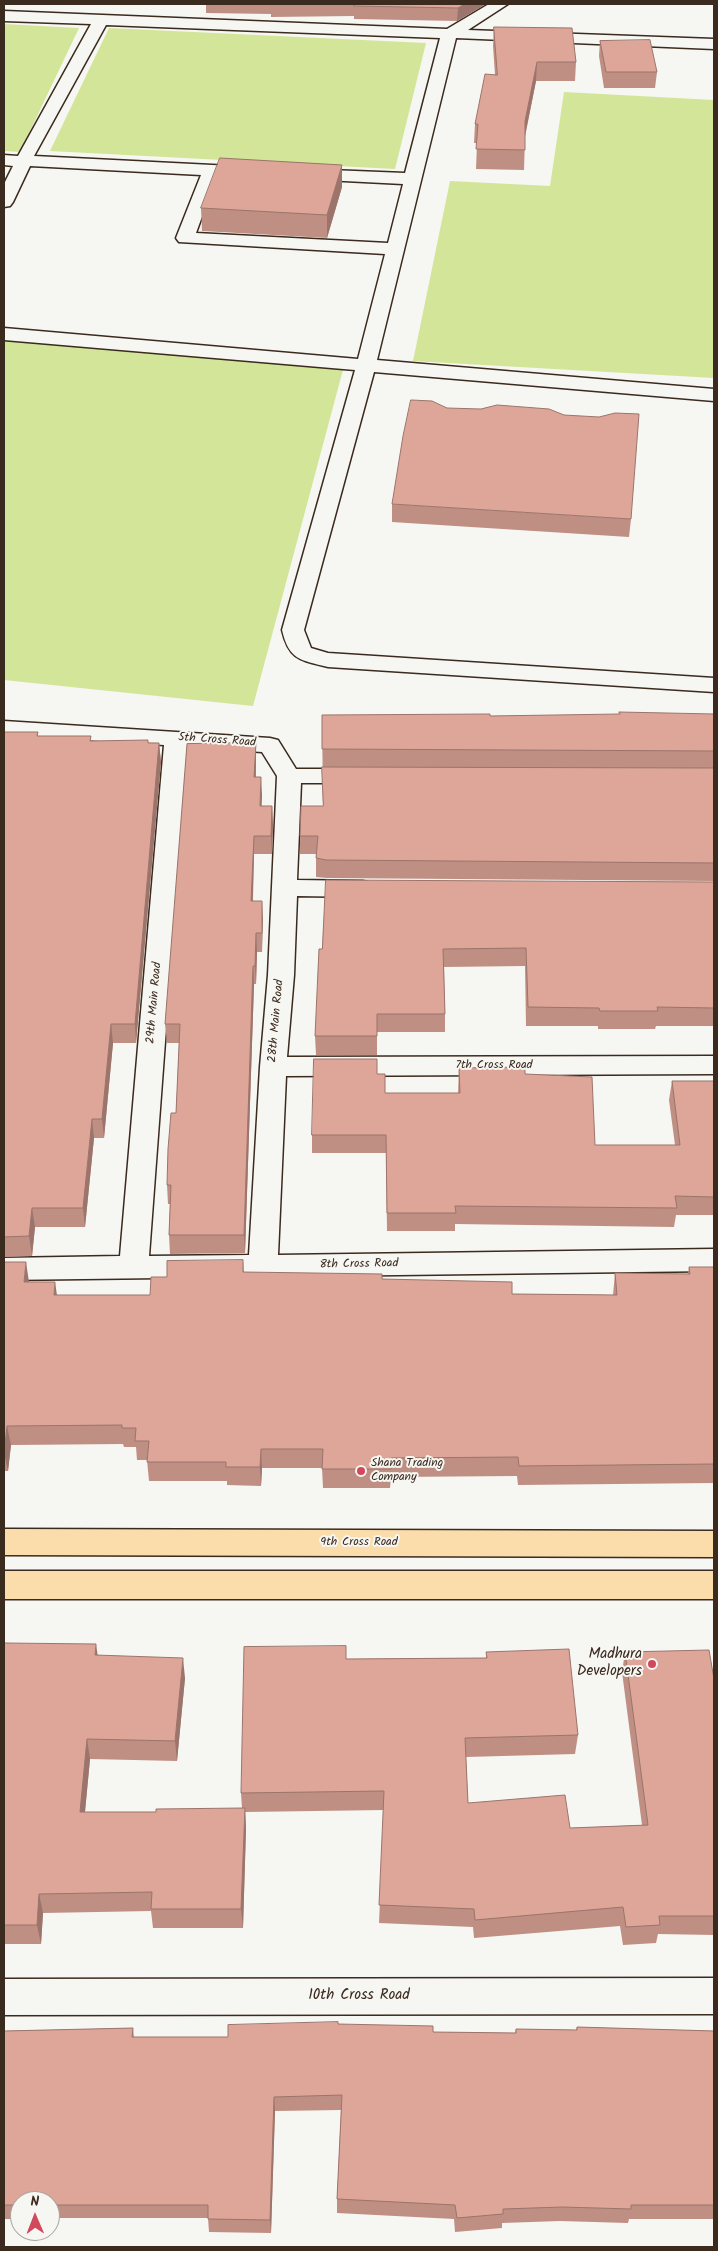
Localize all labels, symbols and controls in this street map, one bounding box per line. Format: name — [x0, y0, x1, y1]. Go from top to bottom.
street label: 5th Cross Road — [178, 731, 256, 751]
street label: 29th Main Road — [144, 962, 166, 1044]
street label: 28th Main Road — [266, 979, 288, 1063]
street label: 7th Cross Road — [455, 1059, 533, 1073]
street label: 8th Cross Road — [319, 1257, 399, 1273]
place label: Shana Trading Company — [371, 1457, 443, 1485]
marker: Shana Trading Company — [355, 1465, 367, 1477]
street label: 9th Cross Road — [320, 1536, 398, 1550]
place label: Madhura Developers — [577, 1646, 642, 1681]
marker: Madhura Developers — [646, 1658, 658, 1670]
street label: 10th Cross Road — [308, 1987, 410, 2005]
north arrow — [10, 2191, 60, 2241]
text: N — [30, 2191, 39, 2213]

